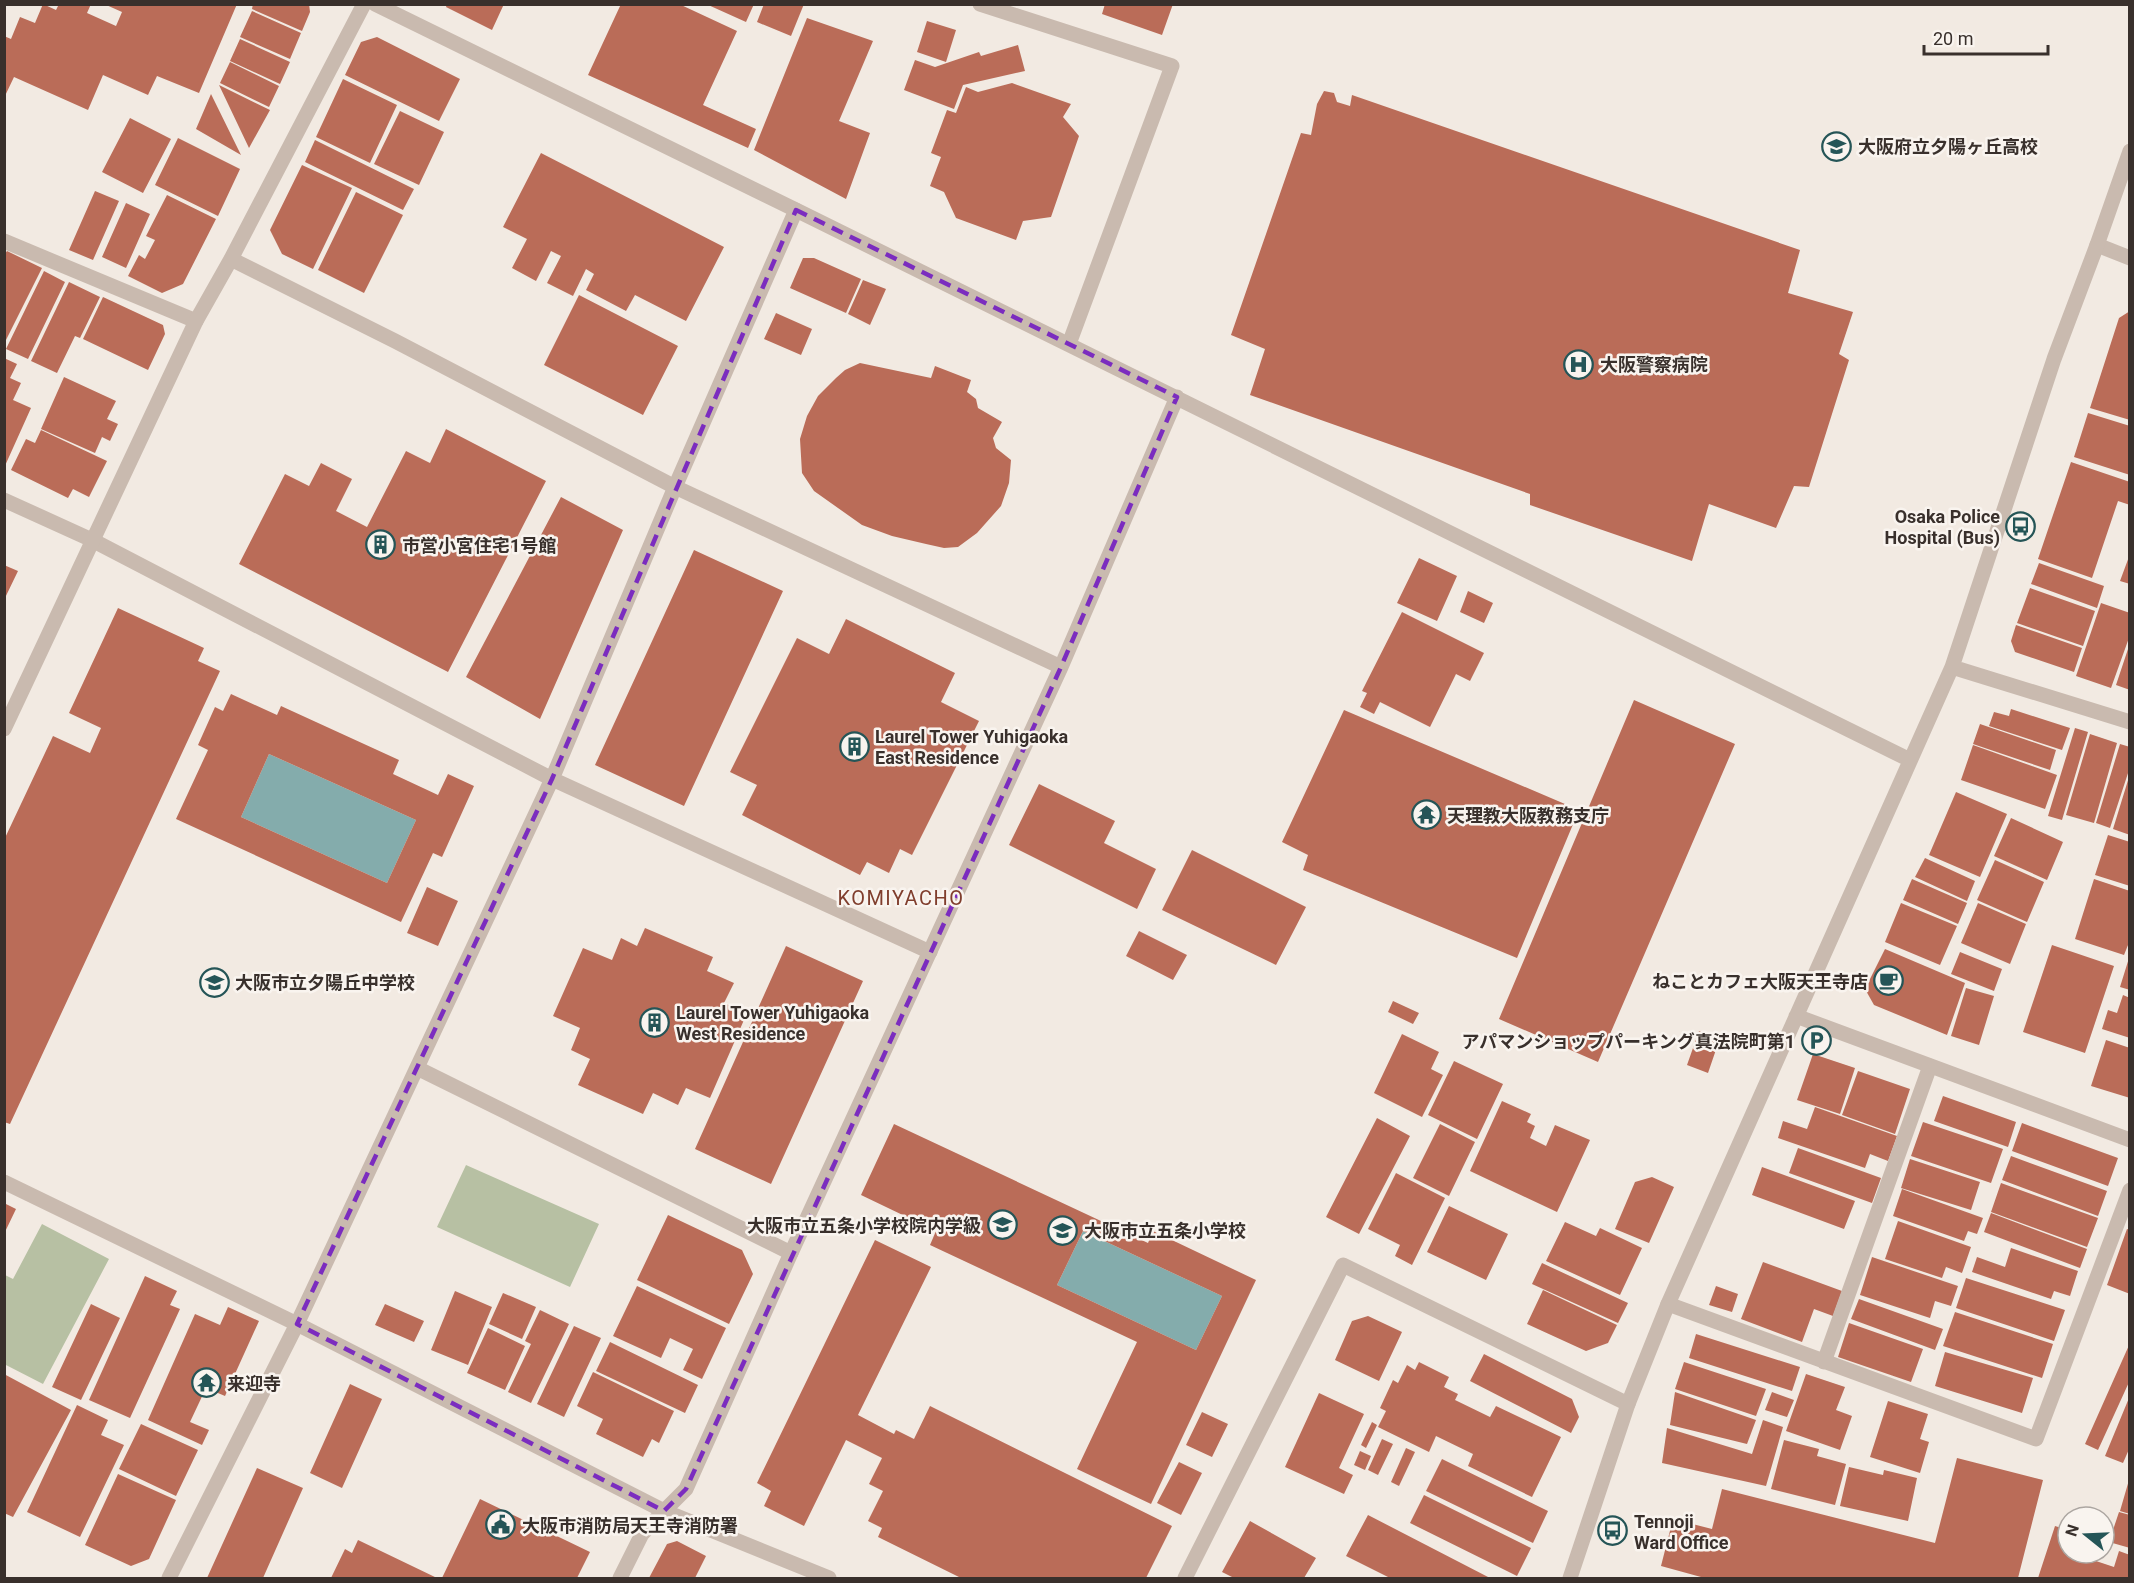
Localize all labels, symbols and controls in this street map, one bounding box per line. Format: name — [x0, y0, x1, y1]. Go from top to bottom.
scale bar — [1924, 18, 2048, 56]
text: 20 m — [1933, 28, 1973, 49]
school or university icon: 大阪府立夕陽ヶ丘高校 — [1821, 130, 1853, 162]
place label: 大阪府立夕陽ヶ丘高校 — [1858, 136, 2038, 157]
hospital icon: 大阪警察病院 — [1563, 348, 1595, 380]
place label: 大阪警察病院 — [1600, 354, 1708, 375]
place label: Osaka Police Hospital (Bus) — [1885, 506, 2000, 549]
bus stop icon: Osaka Police Hospital (Bus) — [2005, 510, 2037, 542]
building icon: 市営小宮住宅1号館 — [365, 529, 397, 561]
place label: 市営小宮住宅1号館 — [402, 535, 556, 556]
place label: Laurel Tower Yuhigaoka East Residence — [875, 726, 1069, 768]
building icon: Laurel Tower Yuhigaoka East Residence — [838, 730, 870, 762]
temple icon: 天理教大阪教務支庁 — [1410, 799, 1442, 831]
place label: 天理教大阪教務支庁 — [1447, 805, 1609, 826]
district label: KOMIYACHO — [837, 886, 965, 910]
cafe icon: ねことカフェ大阪天王寺店 — [1873, 965, 1905, 997]
school or university icon: 大阪市立夕陽丘中学校 — [198, 966, 230, 998]
place label: ねことカフェ大阪天王寺店 — [1652, 971, 1868, 992]
place label: 大阪市立夕陽丘中学校 — [235, 972, 415, 993]
place label: Laurel Tower Yuhigaoka West Residence — [676, 1002, 870, 1044]
building icon: Laurel Tower Yuhigaoka West Residence — [639, 1006, 671, 1038]
parking icon: アパマンショップパーキング真法院町第1 — [1800, 1025, 1832, 1057]
place label: アパマンショップパーキング真法院町第1 — [1462, 1031, 1795, 1052]
school or university icon: 大阪市立五条小学校院内学級 — [986, 1209, 1018, 1241]
school or university icon: 大阪市立五条小学校 — [1047, 1214, 1079, 1246]
place label: 大阪市立五条小学校院内学級 — [747, 1215, 981, 1236]
place label: 大阪市立五条小学校 — [1084, 1220, 1246, 1241]
temple icon: 来迎寺 — [190, 1367, 222, 1399]
place label: 来迎寺 — [227, 1373, 281, 1394]
north arrow — [2056, 1505, 2116, 1565]
public building icon: 大阪市消防局天王寺消防署 — [485, 1509, 517, 1541]
place label: Tennoji Ward Office — [1634, 1511, 1729, 1553]
place label: 大阪市消防局天王寺消防署 — [522, 1515, 738, 1536]
bus stop icon: Tennoji Ward Office — [1597, 1515, 1629, 1547]
text: N — [2061, 1522, 2083, 1539]

